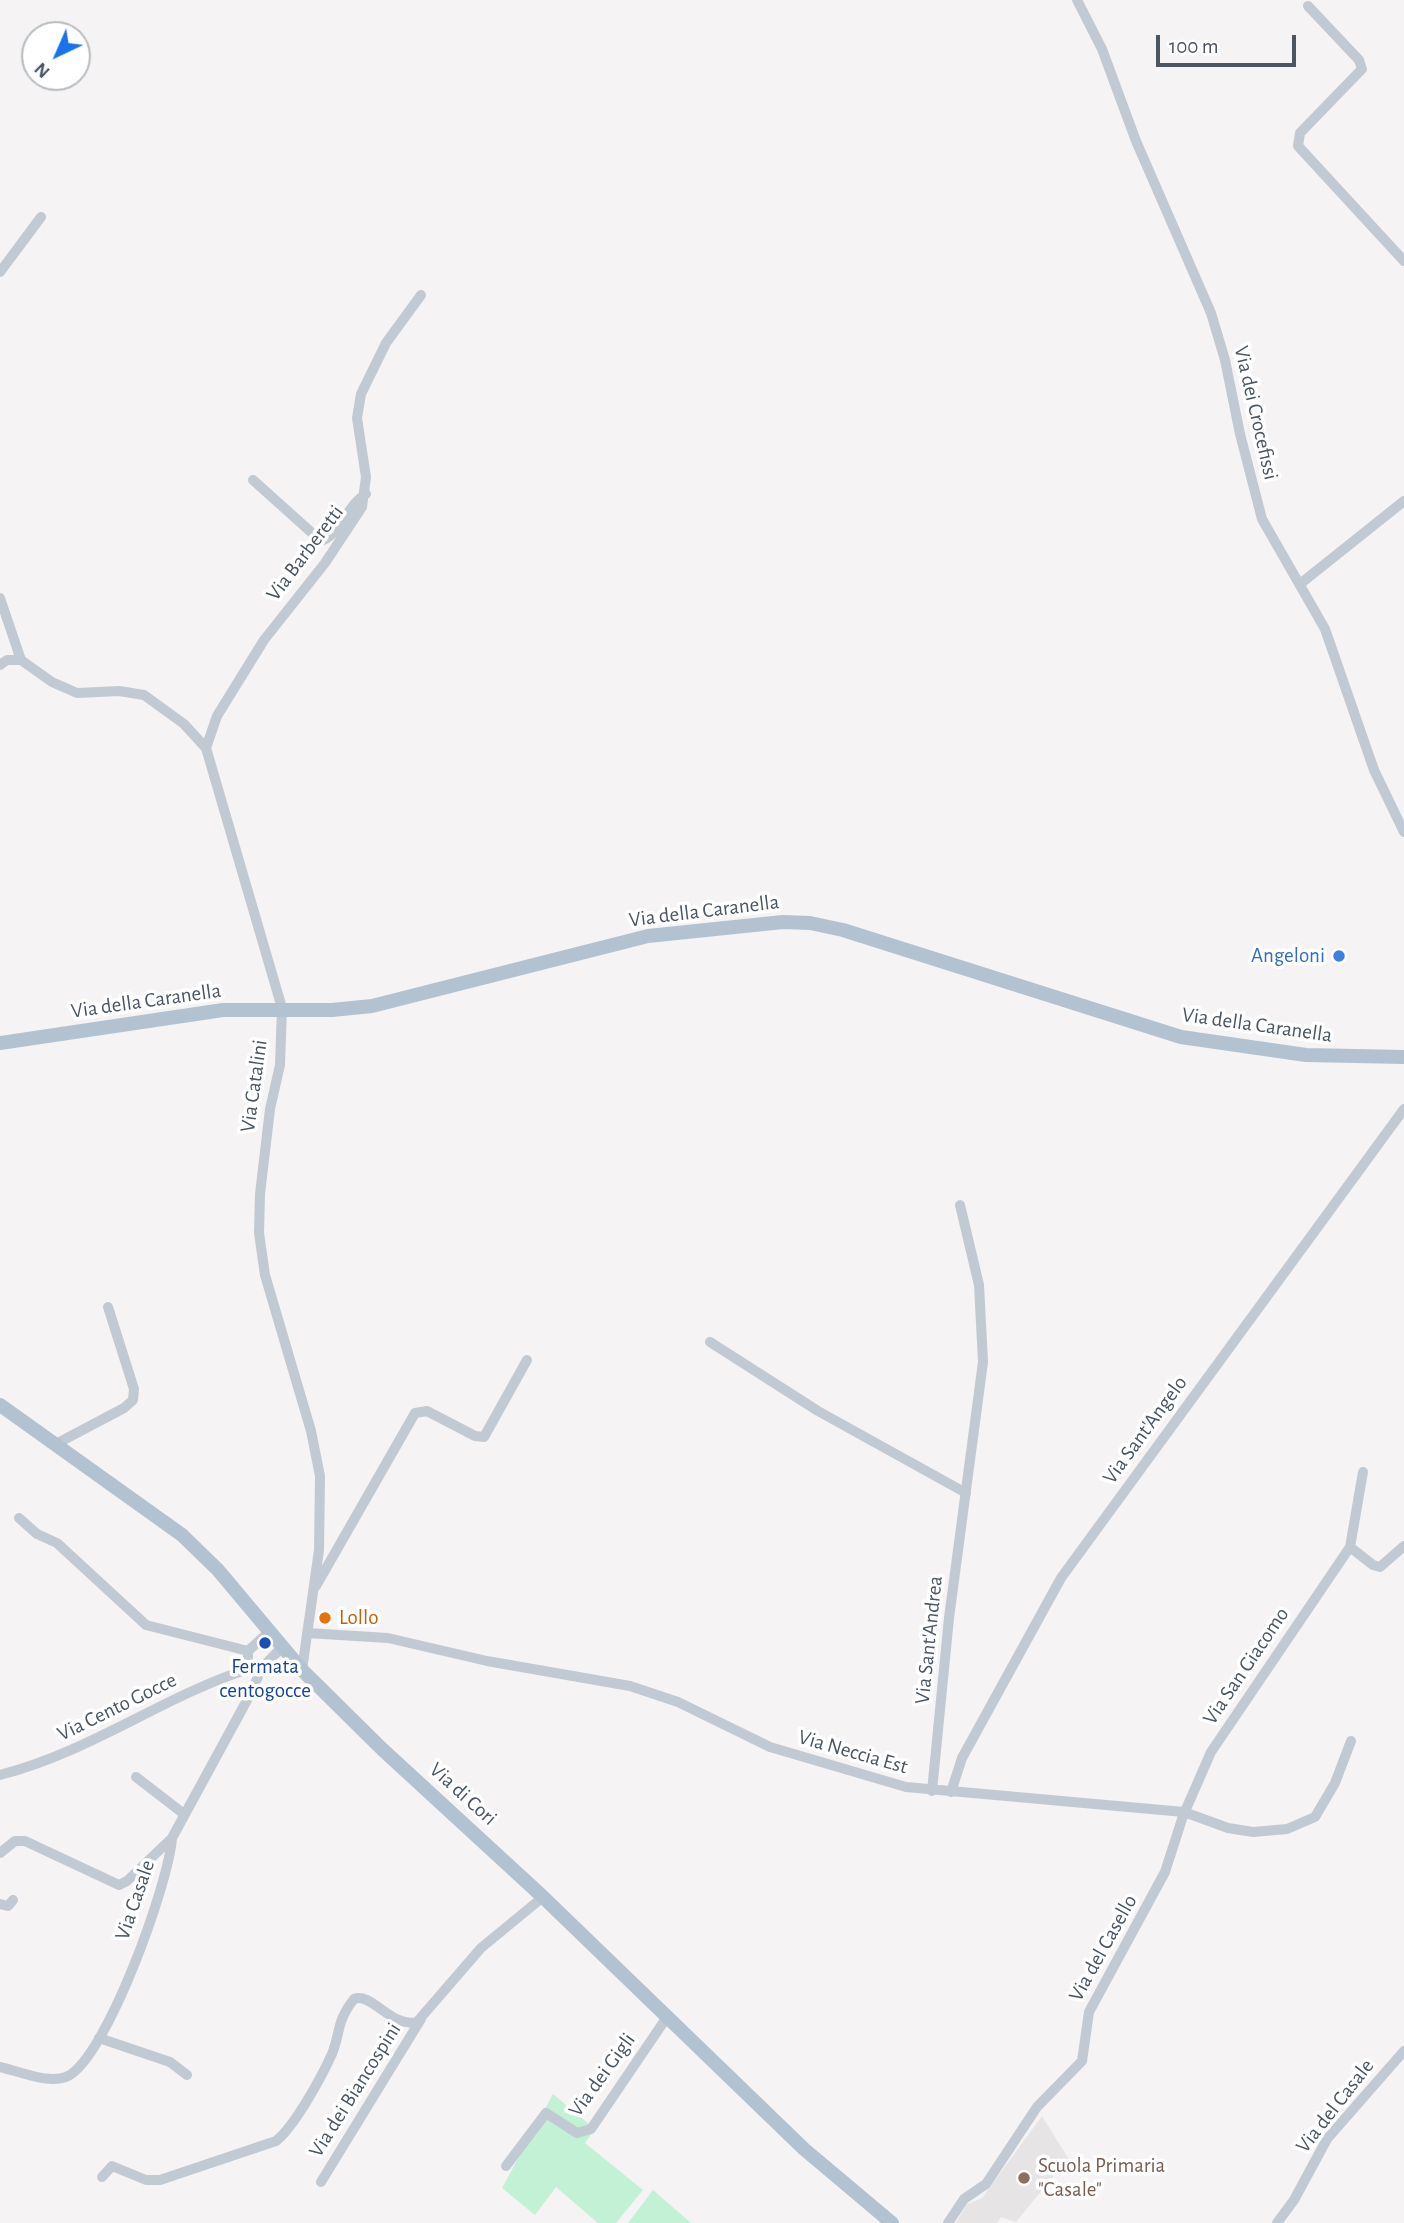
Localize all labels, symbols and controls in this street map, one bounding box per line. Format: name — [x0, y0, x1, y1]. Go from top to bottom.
north arrow — [21, 21, 91, 91]
scale bar — [1159, 21, 1299, 65]
text: 100 m — [1169, 36, 1219, 57]
text: N — [31, 59, 54, 81]
street label: Via dei Crocefissi — [1228, 344, 1284, 482]
street label: Via Barberetti — [261, 500, 349, 606]
street label: Via della Caranella — [627, 889, 781, 933]
place label: Angeloni — [1251, 943, 1325, 969]
marker: Angeloni — [1331, 948, 1347, 964]
street label: Via della Caranella — [69, 978, 223, 1024]
street label: Via della Caranella — [1180, 1002, 1334, 1048]
street label: Via Catalini — [235, 1038, 273, 1134]
street label: Via Sant'Angelo — [1097, 1371, 1193, 1489]
street label: Via Sant'Andrea — [910, 1575, 948, 1705]
street label: Via San Giacomo — [1198, 1603, 1294, 1729]
place label: Lollo — [339, 1605, 378, 1631]
marker: Lollo — [317, 1610, 333, 1626]
marker: Fermata centogocce — [257, 1635, 273, 1651]
place label: Fermata centogocce — [219, 1654, 311, 1704]
street label: Via Cento Gocce — [53, 1667, 181, 1747]
street label: Via Neccia Est — [795, 1724, 911, 1780]
street label: Via di Cori — [424, 1757, 502, 1831]
street label: Via Casale — [110, 1857, 160, 1943]
street label: Via del Casello — [1063, 1890, 1143, 2006]
street label: Via dei Biancospini — [304, 2018, 406, 2162]
street label: Via dei Gigli — [563, 2028, 641, 2122]
street label: Via del Casale — [1291, 2054, 1379, 2158]
place label: Scuola Primaria "Casale" — [1038, 2153, 1165, 2203]
marker: Scuola Primaria "Casale" — [1016, 2170, 1032, 2186]

